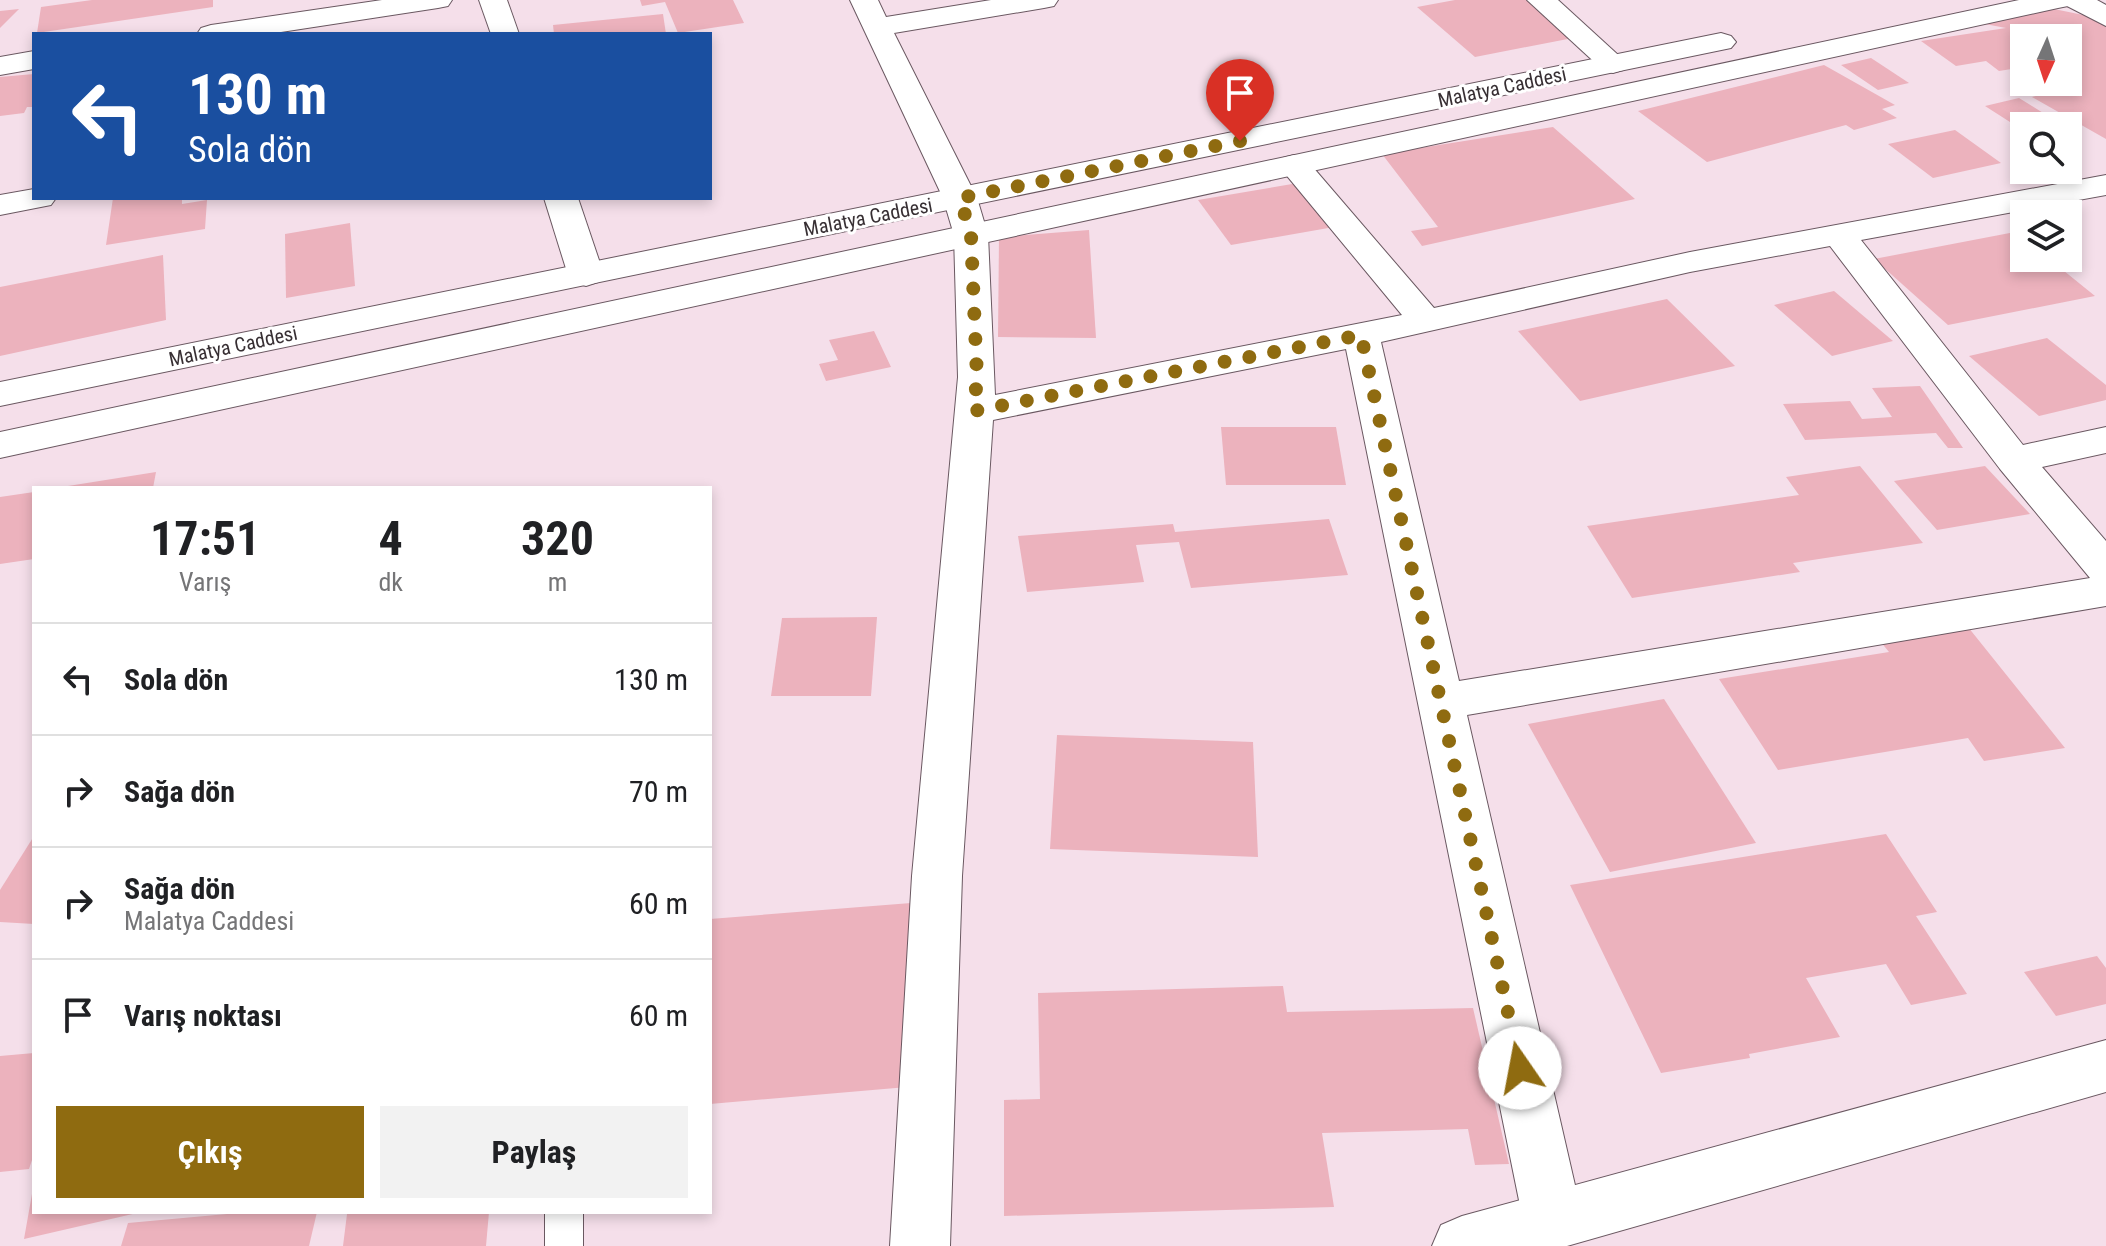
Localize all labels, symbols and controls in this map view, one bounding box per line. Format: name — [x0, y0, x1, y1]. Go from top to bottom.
north arrow — [2010, 24, 2082, 96]
map controls — [2010, 24, 2082, 272]
pin — [1206, 59, 1274, 141]
text: 130 m — [188, 62, 327, 128]
street label: Malatya Caddesi — [1435, 62, 1569, 112]
icon: left — [56, 64, 160, 168]
icon: arrive — [1218, 71, 1262, 115]
button: search — [2010, 112, 2082, 184]
text: Sola dön — [188, 129, 312, 171]
street label: Malatya Caddesi — [801, 193, 935, 241]
button: layers — [2010, 200, 2082, 272]
street label: Malatya Caddesi — [166, 321, 300, 371]
text: 17:51 — [150, 510, 260, 567]
text: 4 — [379, 510, 403, 567]
text: 320 — [521, 510, 594, 567]
text: Varış — [179, 567, 231, 597]
text: dk — [378, 567, 403, 597]
text: m — [548, 567, 567, 597]
icon: left — [56, 657, 100, 701]
text: Sola dön — [124, 662, 228, 697]
text: 130 m — [614, 662, 688, 697]
icon: right — [56, 769, 100, 813]
text: Sağa dön — [124, 774, 235, 809]
text: 70 m — [629, 774, 688, 809]
text: Sağa dön — [124, 871, 235, 906]
icon: right — [56, 881, 100, 925]
text: 60 m — [629, 886, 688, 921]
text: Malatya Caddesi — [124, 906, 294, 936]
icon: arrive — [56, 993, 100, 1037]
text: Varış noktası — [124, 998, 282, 1033]
text: 60 m — [629, 998, 688, 1033]
position arrow — [1478, 1026, 1562, 1110]
button: Çıkış — [56, 1106, 364, 1198]
button: Paylaş — [380, 1106, 688, 1198]

